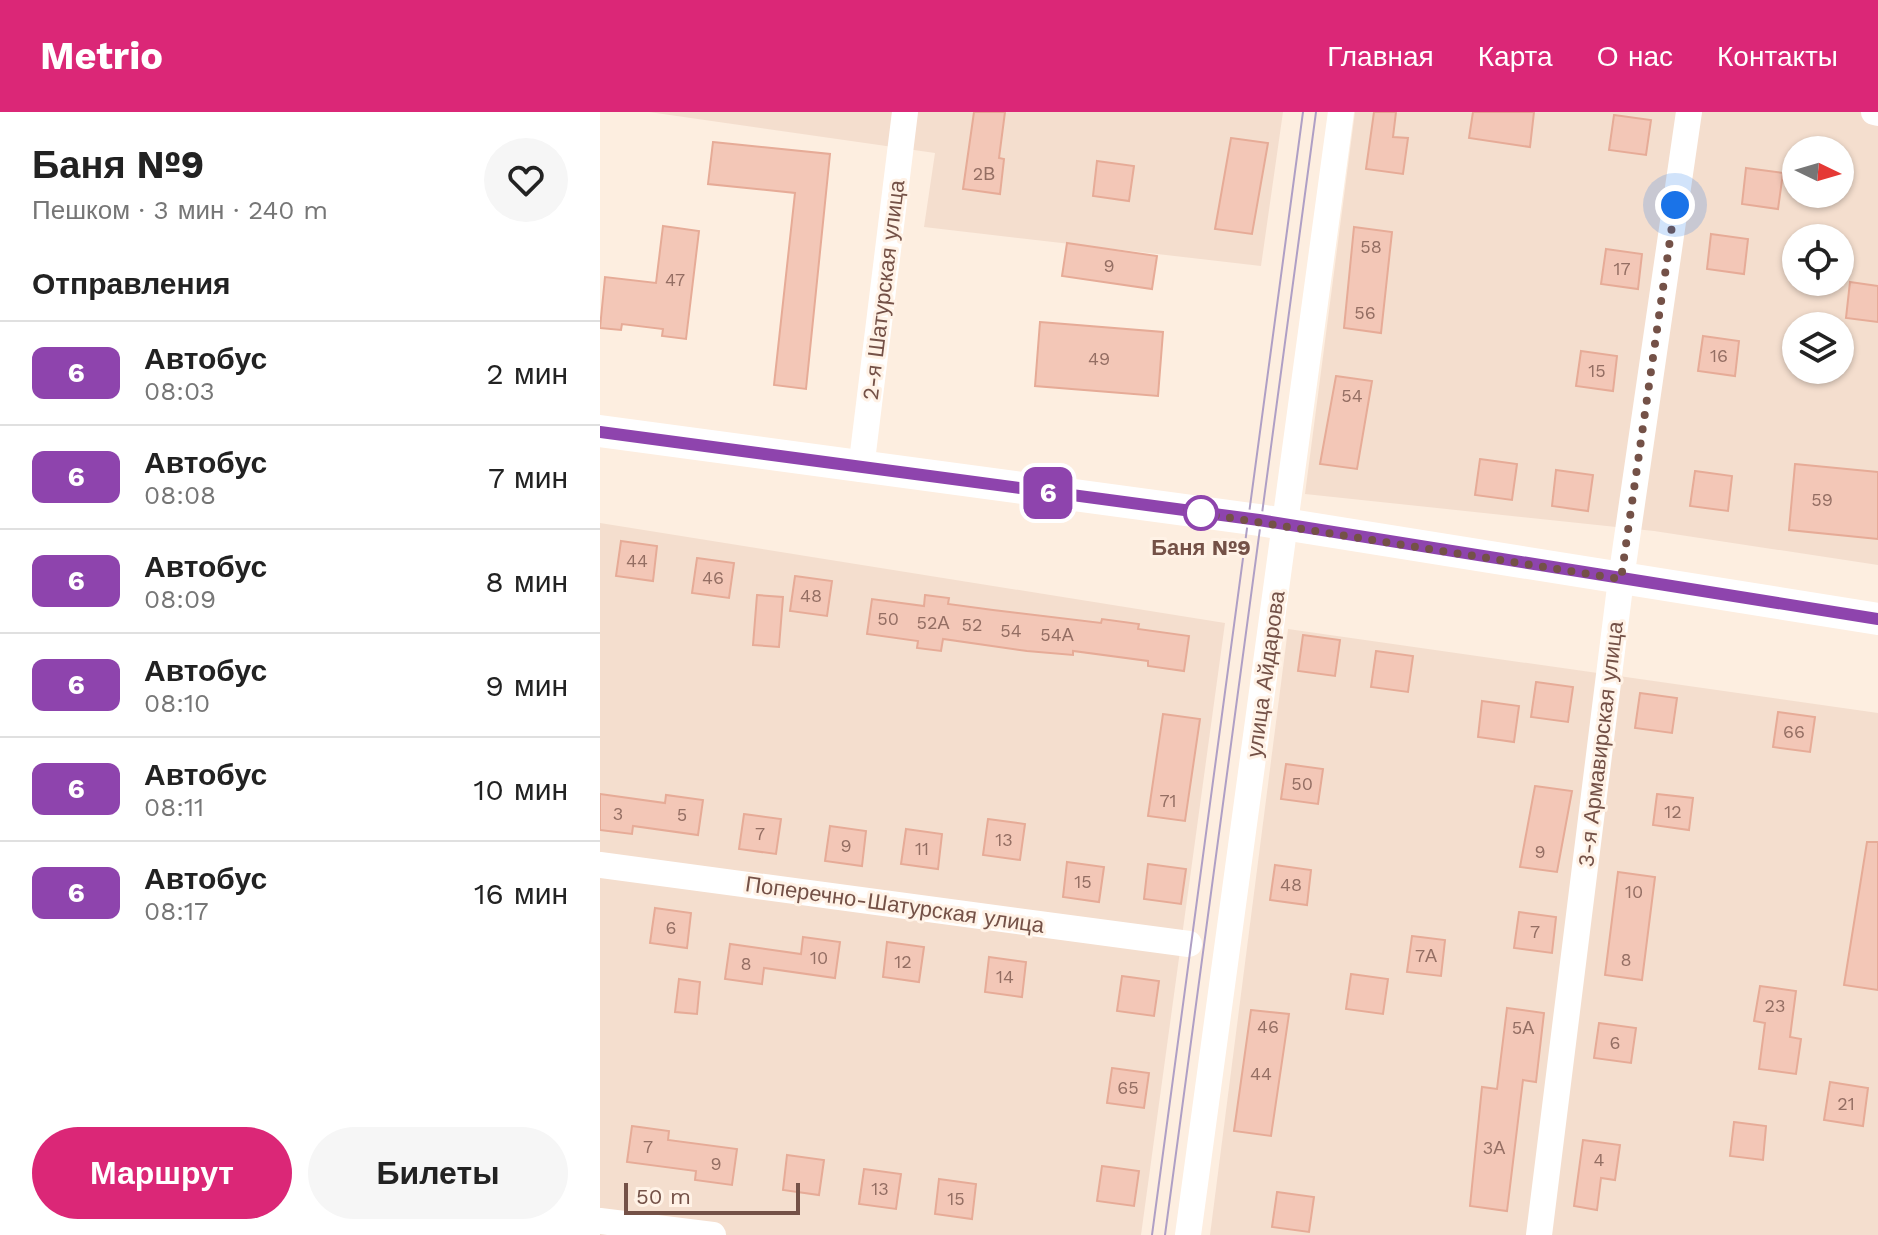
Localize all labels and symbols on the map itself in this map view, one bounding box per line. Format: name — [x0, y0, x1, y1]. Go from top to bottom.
north arrow — [1782, 136, 1854, 208]
house number: 2В — [973, 163, 995, 184]
street label: 2-я Шатурская улица — [858, 178, 909, 402]
your location — [1655, 185, 1695, 225]
house number: 58 — [1360, 236, 1382, 257]
house number: 9 — [1103, 255, 1115, 276]
house number: 17 — [1613, 258, 1631, 279]
house number: 47 — [665, 269, 685, 290]
house number: 56 — [1354, 302, 1376, 323]
house number: 16 — [1710, 345, 1728, 366]
house number: 49 — [1088, 348, 1110, 369]
house number: 15 — [1588, 360, 1606, 381]
house number: 54 — [1341, 385, 1363, 406]
line badge: 6 — [1022, 467, 1074, 519]
house number: 59 — [1811, 489, 1833, 510]
marker: Баня №9 — [1184, 496, 1218, 530]
place label: Баня №9 — [1151, 535, 1251, 560]
house number: 44 — [626, 550, 648, 571]
house number: 46 — [702, 567, 724, 588]
house number: 48 — [800, 585, 822, 606]
street label: улица Айдарова — [1241, 588, 1290, 759]
house number: 50 — [877, 608, 899, 629]
house number: 52А — [917, 612, 949, 633]
house number: 52 — [962, 614, 982, 635]
street label: 3-я Армавирская улица — [1573, 619, 1628, 868]
house number: 54 — [1000, 620, 1022, 641]
house number: 54А — [1040, 624, 1074, 645]
house number: 66 — [1783, 721, 1805, 742]
house number: 50 — [1291, 773, 1313, 794]
house number: 71 — [1159, 790, 1177, 811]
house number: 12 — [1664, 801, 1682, 822]
house number: 3 — [613, 803, 623, 824]
house number: 5 — [677, 804, 687, 825]
house number: 7 — [755, 823, 765, 844]
house number: 13 — [995, 829, 1013, 850]
house number: 9 — [840, 835, 852, 856]
house number: 11 — [915, 838, 929, 859]
house number: 9 — [1534, 841, 1546, 862]
street label: Поперечно-Шатурская улица — [744, 871, 1047, 938]
house number: 15 — [1074, 871, 1092, 892]
house number: 48 — [1280, 874, 1302, 895]
house number: 10 — [1625, 881, 1643, 902]
house number: 6 — [666, 917, 676, 938]
house number: 7 — [1530, 921, 1540, 942]
house number: 7А — [1415, 945, 1437, 966]
house number: 10 — [810, 947, 828, 968]
house number: 8 — [1620, 949, 1632, 970]
house number: 12 — [894, 951, 912, 972]
house number: 8 — [740, 953, 752, 974]
house number: 14 — [996, 966, 1014, 987]
house number: 23 — [1765, 995, 1786, 1016]
house number: 46 — [1257, 1016, 1279, 1037]
house number: 5А — [1512, 1017, 1534, 1038]
house number: 6 — [1610, 1032, 1620, 1053]
house number: 44 — [1250, 1063, 1272, 1084]
house number: 65 — [1117, 1077, 1139, 1098]
house number: 21 — [1837, 1093, 1855, 1114]
house number: 7 — [643, 1136, 653, 1157]
house number: 3А — [1483, 1137, 1505, 1158]
house number: 4 — [1594, 1149, 1605, 1170]
house number: 9 — [710, 1153, 722, 1174]
house number: 13 — [871, 1178, 889, 1199]
scale bar — [624, 1179, 800, 1215]
house number: 15 — [947, 1188, 965, 1209]

